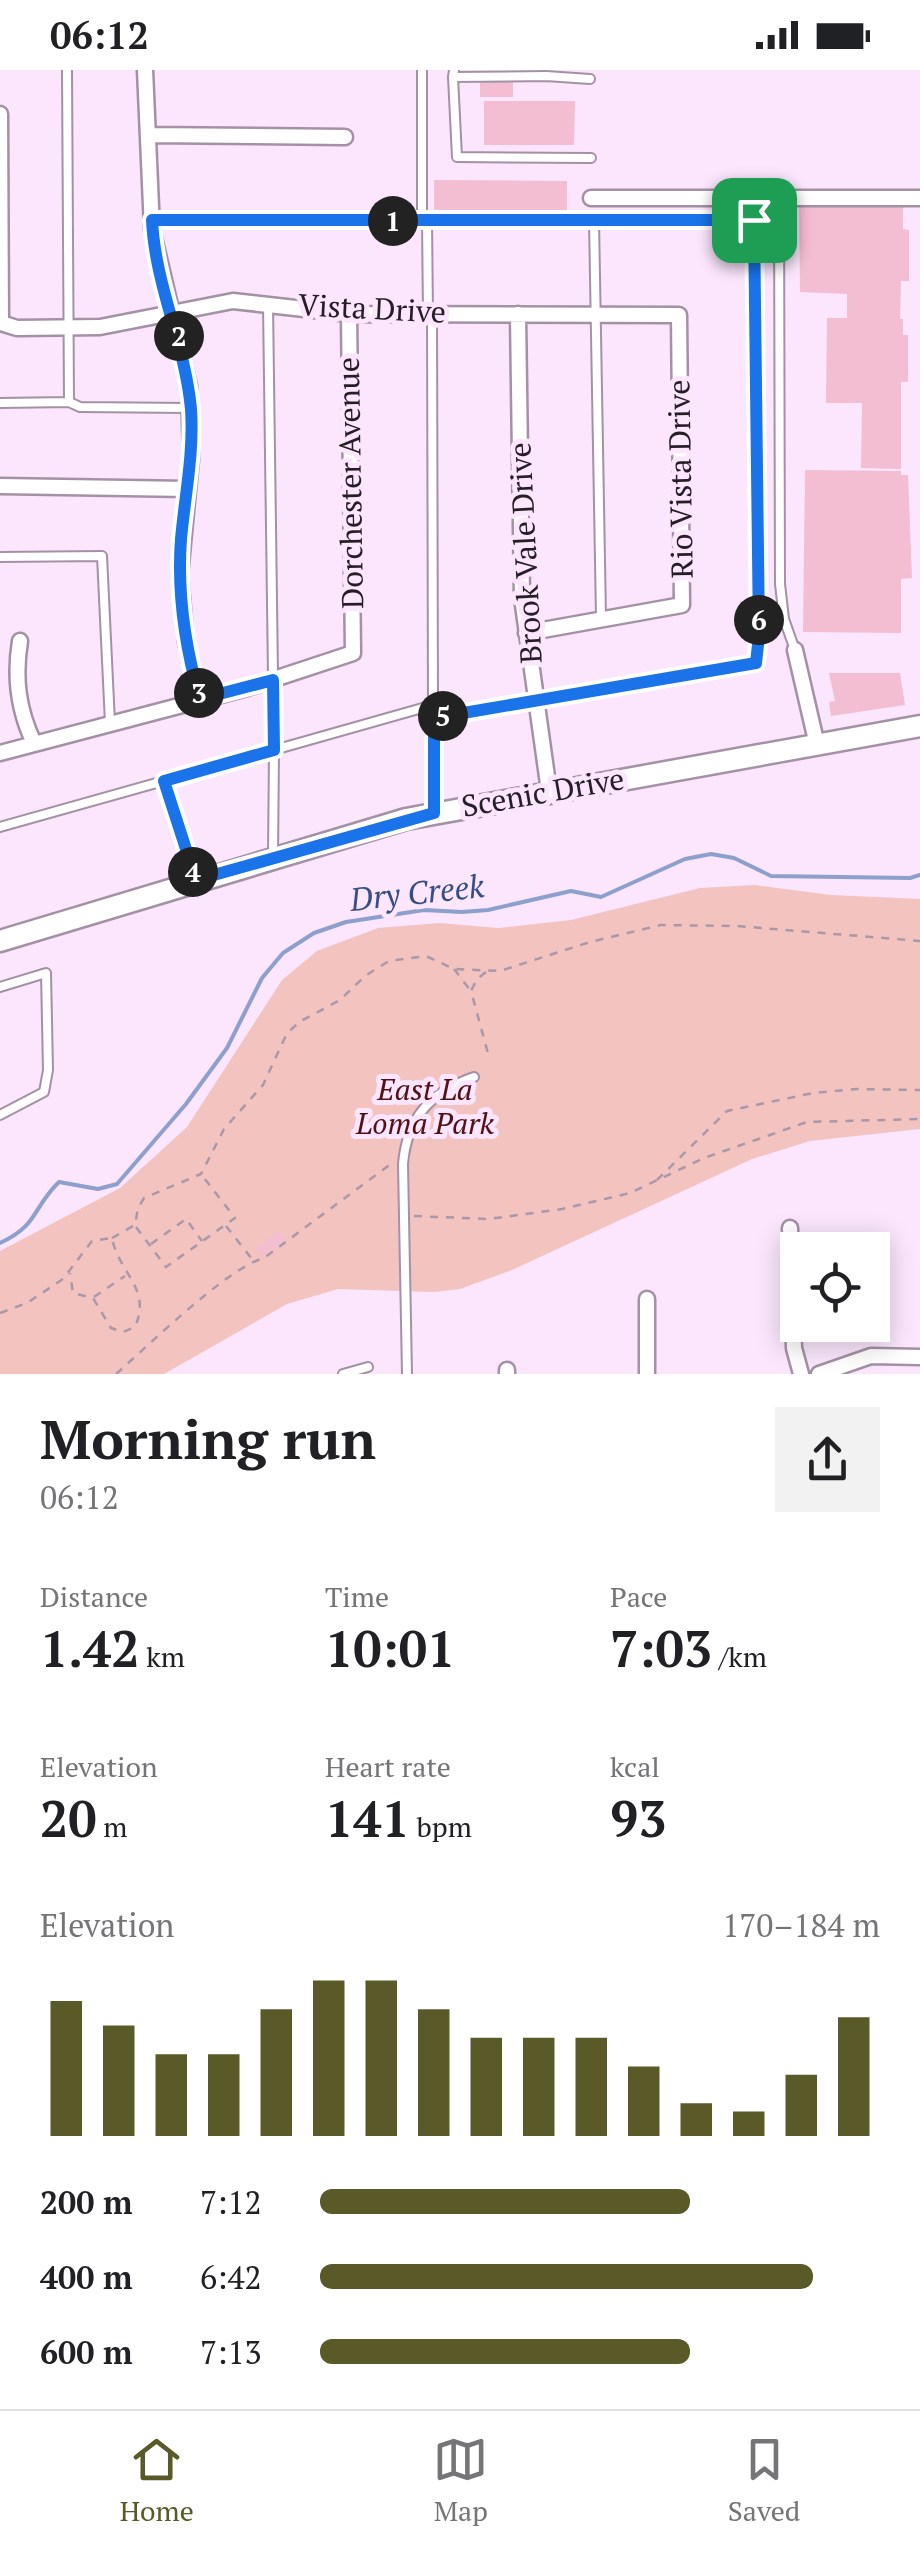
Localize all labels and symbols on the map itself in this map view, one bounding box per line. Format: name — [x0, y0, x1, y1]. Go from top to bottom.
pin — [712, 178, 797, 263]
pin: 1 — [368, 196, 418, 246]
street label: Vista Drive — [297, 284, 447, 332]
pin: 2 — [154, 311, 204, 361]
street label: Dorchester Avenue — [328, 357, 372, 609]
street label: Rio Vista Drive — [658, 379, 702, 579]
street label: Brook Vale Drive — [499, 442, 551, 665]
pin: 6 — [734, 595, 784, 645]
pin: 3 — [174, 668, 224, 718]
pin: 5 — [418, 691, 468, 741]
street label: Scenic Drive — [458, 758, 627, 826]
pin: 4 — [168, 847, 218, 897]
water label: Dry Creek — [347, 864, 487, 920]
park label: East La Loma Park — [355, 1069, 495, 1143]

